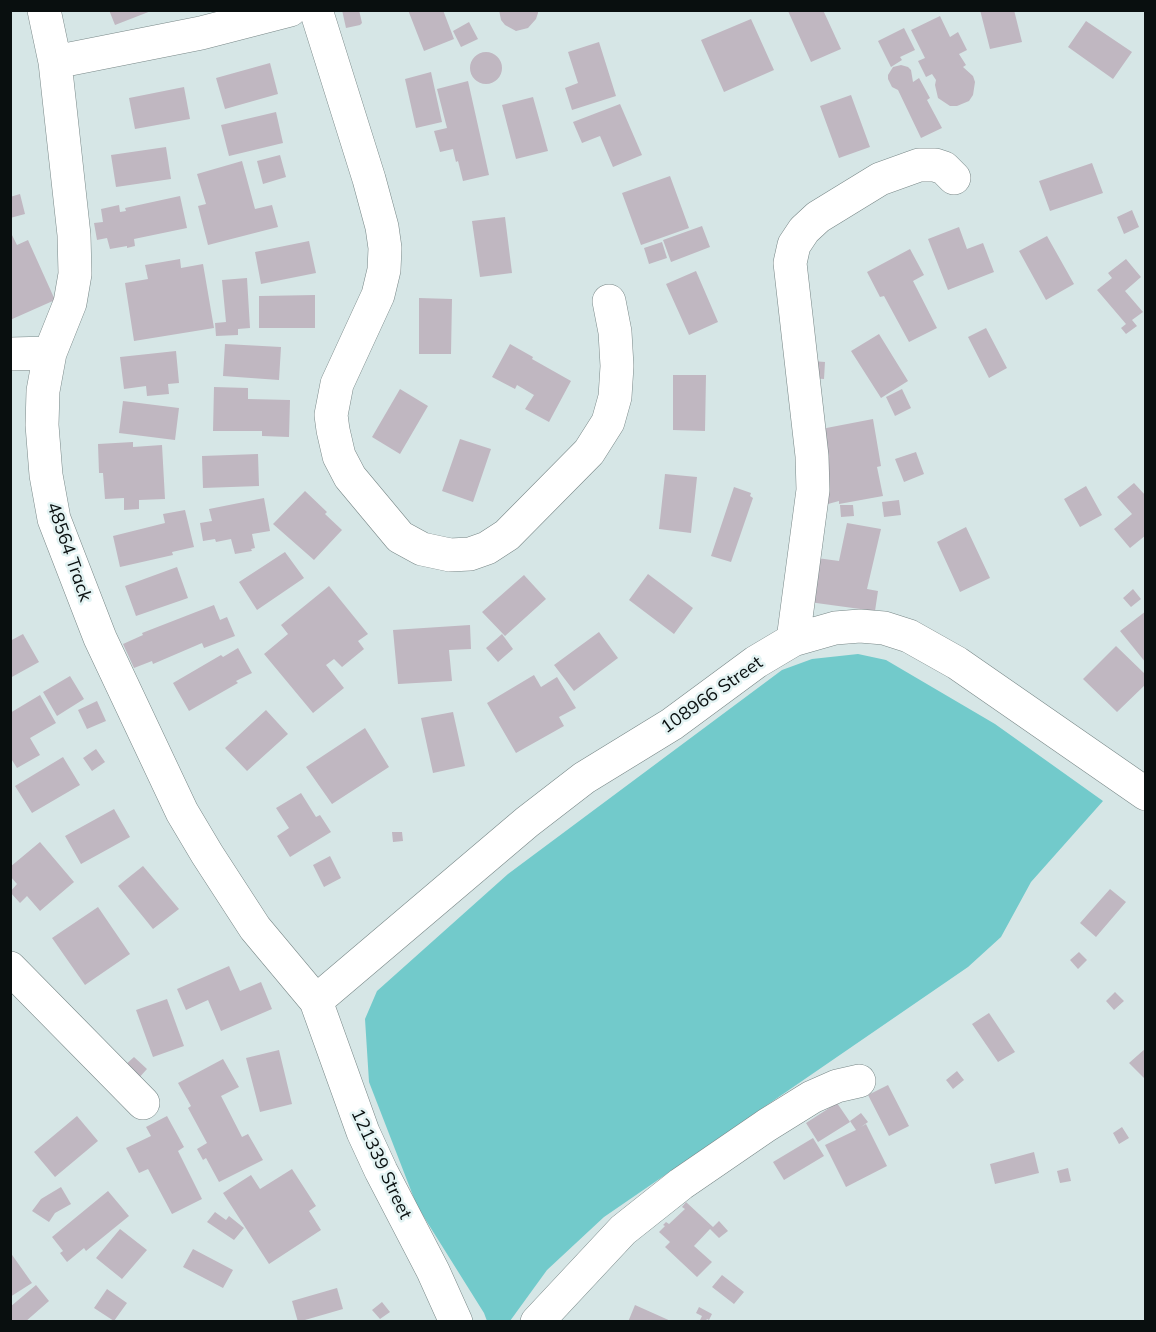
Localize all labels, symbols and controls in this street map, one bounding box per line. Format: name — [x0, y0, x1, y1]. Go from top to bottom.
street label: 48564 Track — [42, 499, 96, 605]
street label: 108966 Street — [657, 652, 767, 738]
street label: 121339 Street — [346, 1105, 416, 1223]

